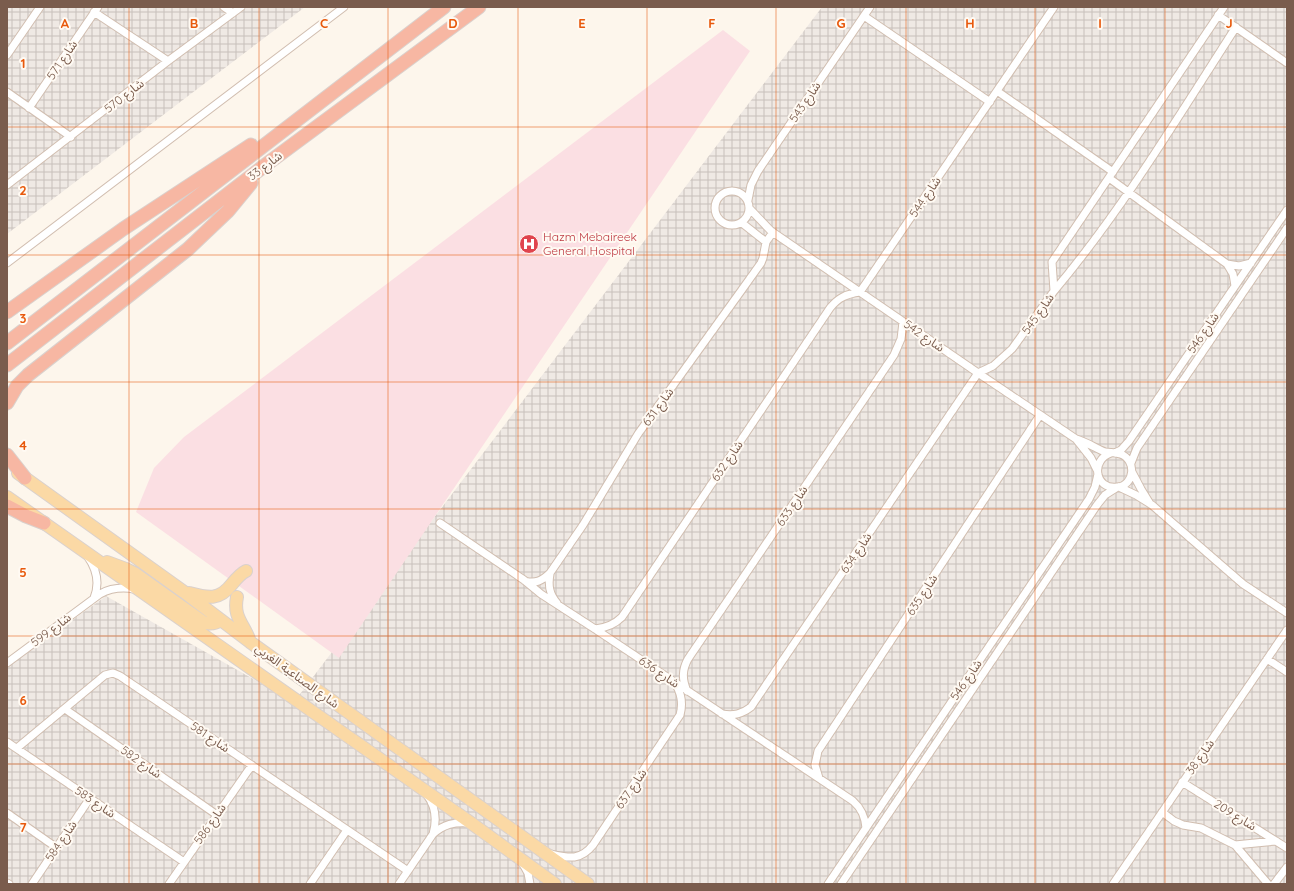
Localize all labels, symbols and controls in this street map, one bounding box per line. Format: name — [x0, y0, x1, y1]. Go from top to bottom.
text: A — [61, 15, 70, 31]
text: B — [190, 15, 198, 31]
text: C — [320, 15, 328, 31]
text: D — [448, 15, 458, 31]
text: E — [578, 15, 586, 31]
text: F — [708, 15, 716, 31]
text: G — [836, 15, 846, 31]
text: H — [965, 15, 975, 31]
text: I — [1098, 15, 1102, 31]
text: J — [1225, 15, 1233, 31]
street label: شارع 571 — [43, 37, 82, 83]
text: 1 — [20, 55, 26, 71]
street label: شارع 570 — [101, 75, 148, 117]
street label: شارع 543 — [786, 79, 825, 126]
street label: شارع 33 — [245, 148, 286, 185]
street label: شارع 544 — [906, 174, 945, 221]
text: 2 — [19, 182, 27, 198]
place label: Hazm Mebaireek General Hospital — [543, 229, 637, 258]
hospital icon: Hazm Mebaireek General Hospital — [518, 233, 540, 255]
street label: شارع 545 — [1018, 291, 1059, 338]
street label: شارع 546 — [1184, 309, 1223, 357]
text: 3 — [20, 310, 27, 326]
street label: شارع 542 — [900, 316, 948, 357]
street label: شارع 631 — [639, 385, 678, 430]
text: 4 — [19, 437, 27, 453]
street label: شارع 632 — [707, 437, 747, 485]
street label: شارع 633 — [773, 483, 812, 530]
street label: شارع 634 — [837, 530, 876, 577]
text: 5 — [19, 564, 27, 580]
street label: شارع 635 — [903, 571, 942, 619]
street label: شارع 599 — [28, 610, 75, 651]
street label: شارع الصناعية الغربي — [251, 640, 342, 713]
street label: شارع 636 — [635, 653, 682, 692]
street label: شارع 546 — [947, 656, 986, 704]
text: 6 — [19, 692, 27, 708]
street label: شارع 581 — [187, 718, 233, 757]
street label: شارع 38 — [1182, 736, 1219, 778]
street label: شارع 582 — [117, 742, 165, 783]
street label: شارع 637 — [612, 766, 651, 813]
street label: شارع 583 — [71, 783, 119, 822]
street label: شارع 209 — [1210, 796, 1259, 835]
street label: شارع 586 — [190, 801, 231, 848]
street label: شارع 584 — [41, 817, 81, 865]
text: 7 — [19, 819, 27, 835]

